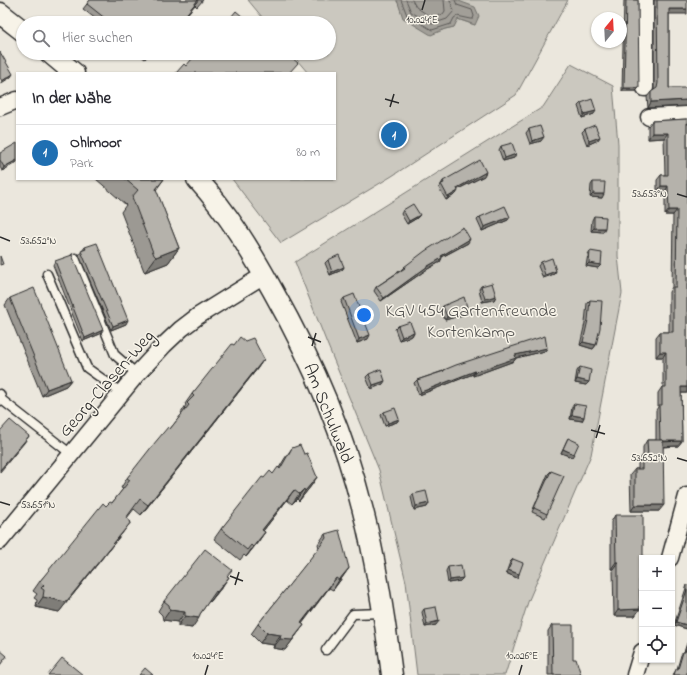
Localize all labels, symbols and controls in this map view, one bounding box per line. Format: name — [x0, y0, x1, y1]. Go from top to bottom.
north arrow — [591, 12, 627, 48]
text: 10.024°E — [406, 13, 438, 28]
search box — [16, 16, 336, 60]
icon: search — [30, 27, 52, 49]
text: Hier suchen — [62, 27, 133, 49]
text: In der Nähe — [32, 86, 111, 111]
pin: 1 — [381, 120, 407, 150]
text: Ohlmoor — [70, 132, 121, 154]
text: 1 — [43, 143, 47, 162]
text: 80 m — [296, 143, 320, 162]
text: Park — [70, 154, 94, 173]
text: 53.653°N — [631, 187, 667, 202]
text: 53.652°N — [20, 234, 56, 249]
park label: KGV 454 Gartenfreunde Kortenkamp — [386, 299, 557, 346]
your location — [354, 305, 374, 325]
street label: Georg-Clasen-Weg — [54, 325, 162, 444]
street label: Am Schulwald — [295, 360, 359, 468]
text: 53.652°N — [631, 451, 667, 466]
text: 53.651°N — [21, 498, 56, 513]
map controls — [639, 555, 675, 663]
button: + — [639, 555, 675, 591]
button: − — [639, 591, 675, 627]
button: locate — [639, 627, 675, 663]
text: 10.024°E — [192, 649, 224, 664]
text: 10.026°E — [506, 649, 538, 664]

